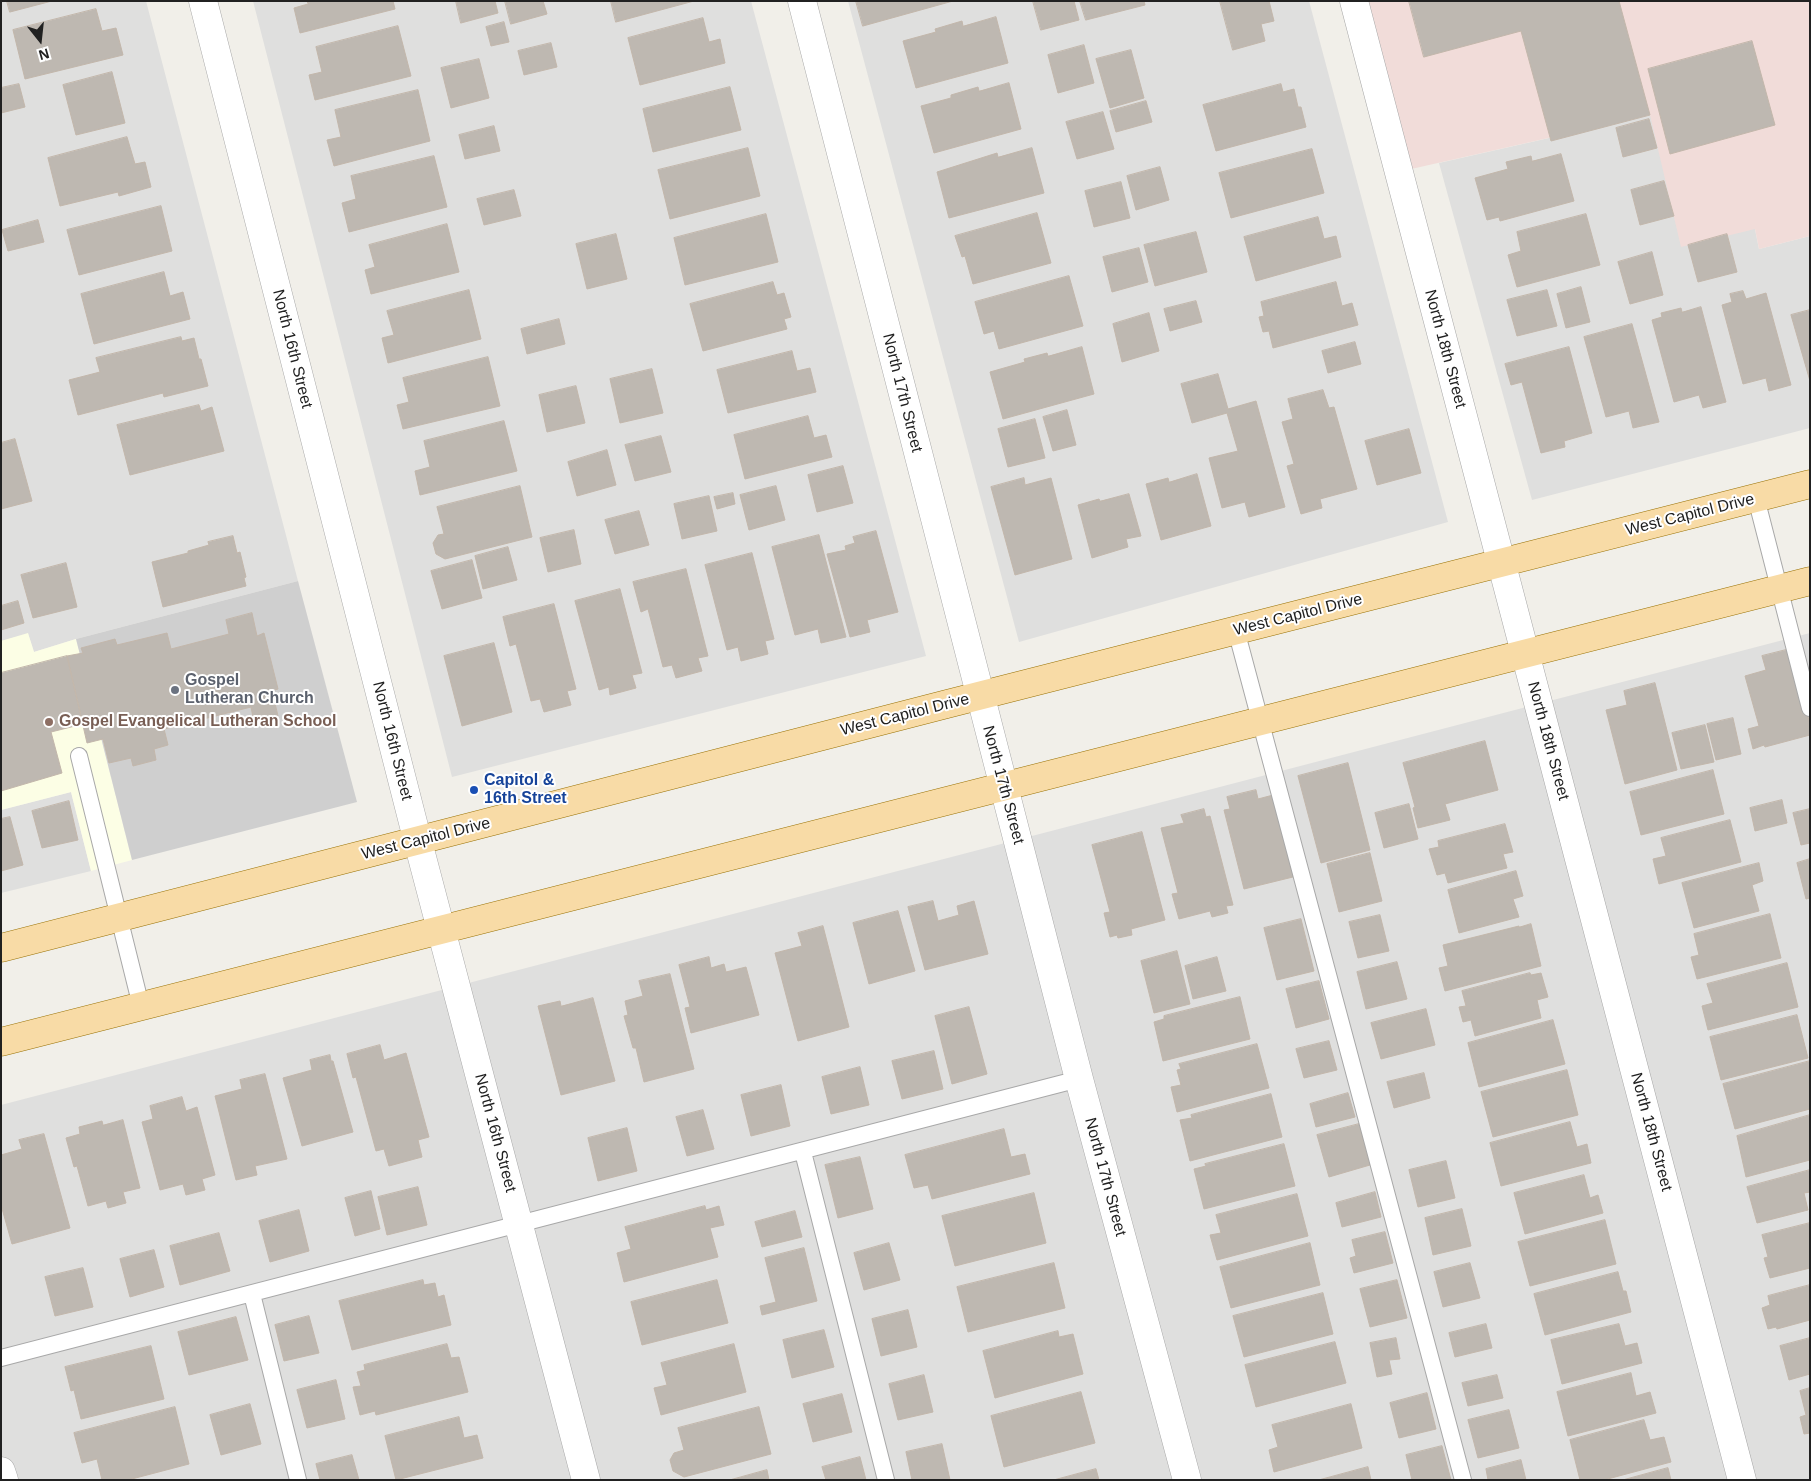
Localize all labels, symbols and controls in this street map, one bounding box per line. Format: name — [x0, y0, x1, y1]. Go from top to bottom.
north arrow — [15, 15, 65, 65]
text: N — [37, 45, 51, 64]
street label: North 16th Street — [268, 288, 316, 410]
street label: North 18th Street — [1420, 288, 1470, 410]
street label: North 17th Street — [878, 332, 926, 454]
street label: West Capitol Drive — [1624, 490, 1756, 540]
street label: West Capitol Drive — [1232, 590, 1364, 640]
place label: Gospel Lutheran Church — [185, 671, 314, 709]
street label: North 16th Street — [368, 680, 416, 802]
street label: North 18th Street — [1523, 680, 1573, 802]
marker: Gospel Lutheran Church — [169, 684, 181, 696]
street label: West Capitol Drive — [839, 690, 971, 740]
place label: Gospel Evangelical Lutheran School — [59, 712, 336, 732]
marker: Gospel Evangelical Lutheran School — [43, 716, 55, 728]
street label: North 17th Street — [978, 724, 1028, 846]
place label: Capitol & 16th Street — [484, 771, 567, 809]
marker: Capitol & 16th Street — [468, 784, 480, 796]
street label: West Capitol Drive — [360, 814, 492, 864]
street label: North 18th Street — [1626, 1071, 1676, 1193]
street label: North 16th Street — [470, 1072, 520, 1194]
street label: North 17th Street — [1080, 1116, 1130, 1238]

